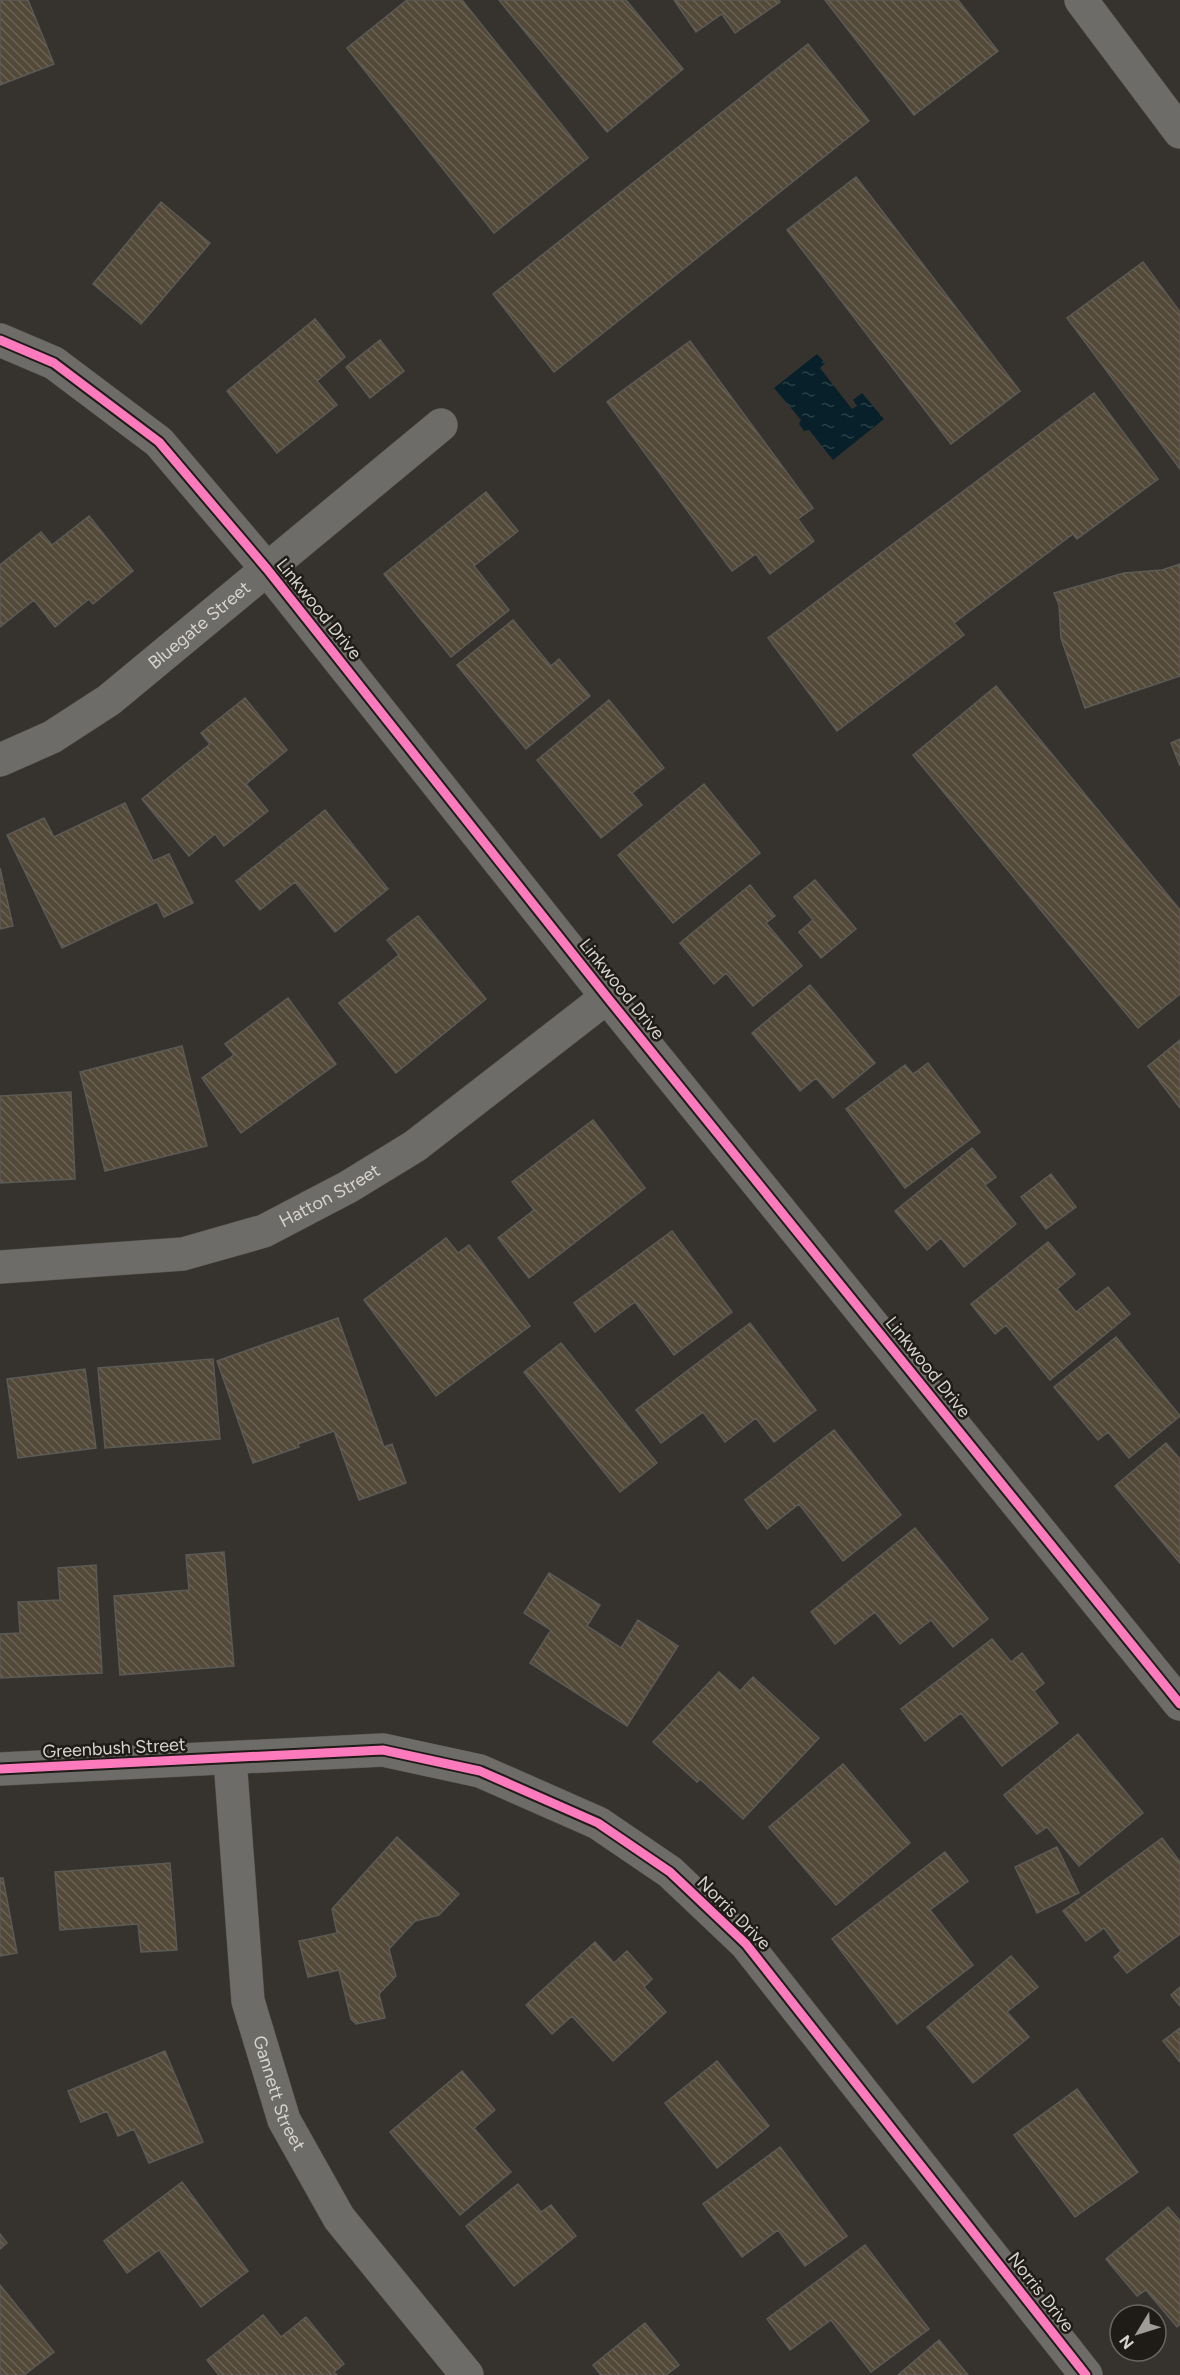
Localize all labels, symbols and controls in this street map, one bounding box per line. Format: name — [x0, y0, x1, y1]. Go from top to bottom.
street label: Linkwood Drive — [272, 554, 367, 664]
street label: Bluegate Street — [144, 576, 255, 674]
street label: Linkwood Drive — [575, 934, 670, 1044]
street label: Hatton Street — [275, 1159, 384, 1232]
street label: Linkwood Drive — [881, 1312, 976, 1422]
street label: Greenbush Street — [42, 1733, 186, 1763]
street label: Norris Drive — [693, 1872, 776, 1955]
street label: Gannett Street — [248, 2033, 310, 2155]
street label: Norris Drive — [1003, 2248, 1079, 2336]
north arrow — [1108, 2303, 1168, 2363]
text: N — [1115, 2331, 1138, 2353]

